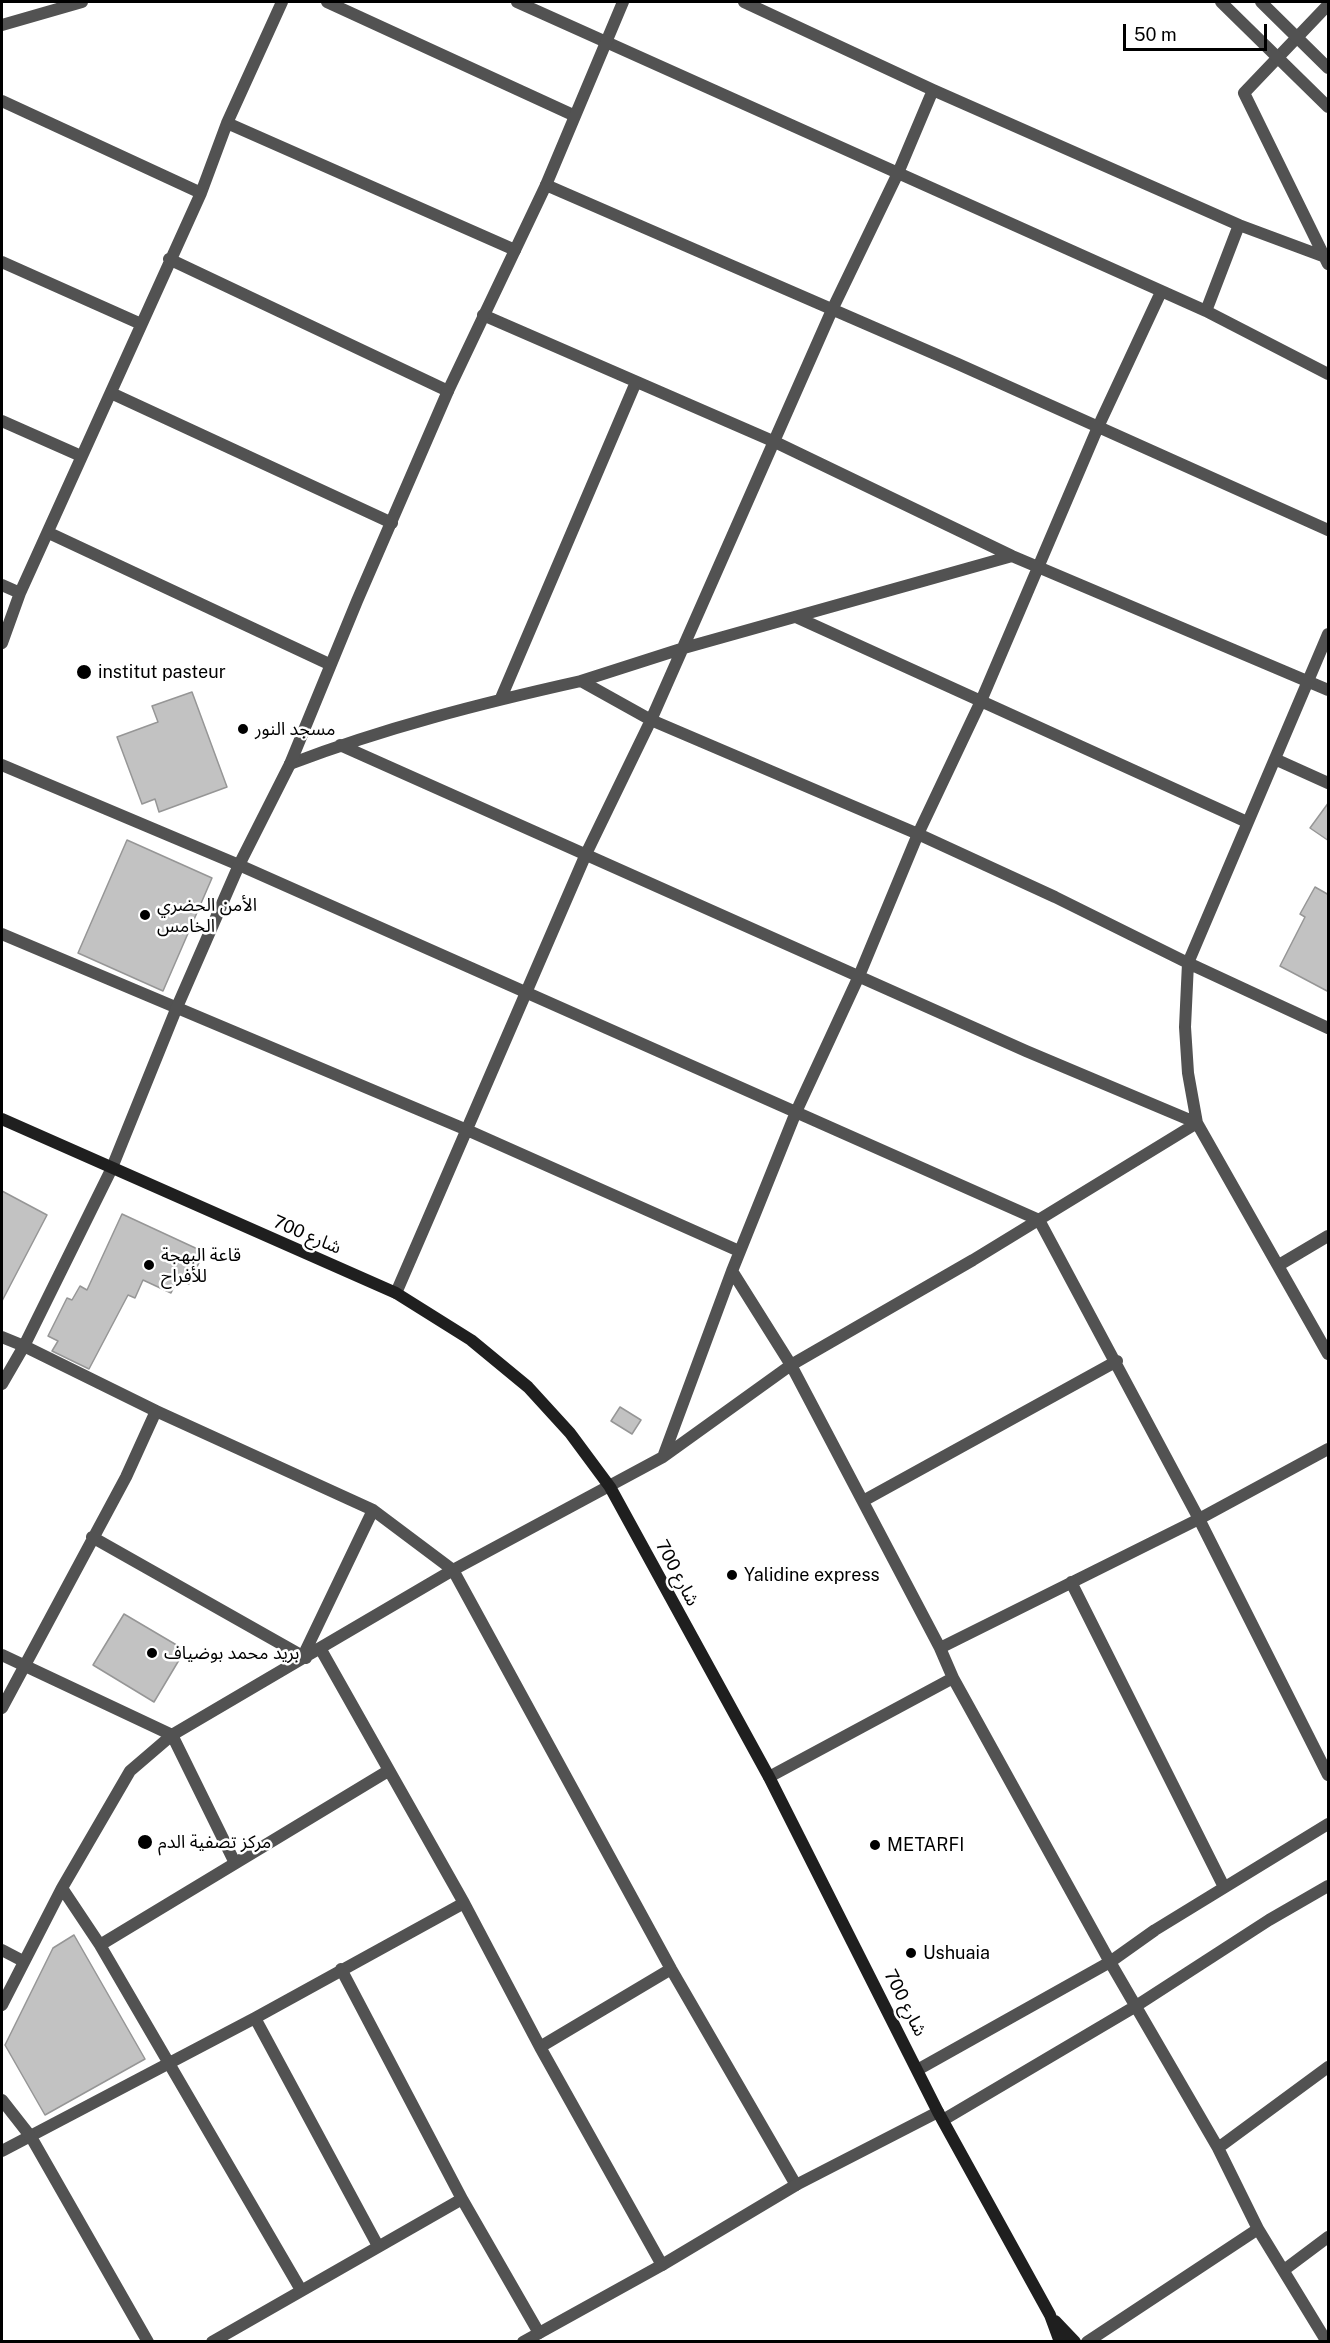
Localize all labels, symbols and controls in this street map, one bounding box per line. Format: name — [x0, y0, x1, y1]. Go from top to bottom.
scale bar — [1126, 12, 1270, 50]
text: 50 m — [1134, 24, 1177, 45]
place label: institut pasteur — [98, 661, 226, 683]
marker: institut pasteur — [75, 663, 93, 681]
place label: مسجد النور — [255, 718, 335, 740]
marker: مسجد النور — [236, 722, 250, 736]
place label: الأمن الحضري الخامس — [157, 894, 257, 936]
marker: الأمن الحضري الخامس — [138, 908, 152, 922]
street label: شارع 700 — [270, 1211, 344, 1259]
place label: قاعة البهجة للأفراح — [161, 1244, 241, 1286]
marker: قاعة البهجة للأفراح — [142, 1258, 156, 1272]
street label: شارع 700 — [651, 1536, 703, 1610]
place label: Yalidine express — [744, 1564, 880, 1586]
marker: Yalidine express — [725, 1568, 739, 1582]
place label: بريد محمد بوضياف — [164, 1642, 299, 1664]
marker: بريد محمد بوضياف — [145, 1646, 159, 1660]
place label: مركز تصفية الدم — [158, 1831, 271, 1853]
marker: مركز تصفية الدم — [136, 1833, 154, 1851]
place label: METARFI — [887, 1834, 964, 1856]
marker: METARFI — [868, 1838, 882, 1852]
place label: Ushuaia — [923, 1942, 990, 1964]
marker: Ushuaia — [904, 1946, 918, 1960]
street label: شارع 700 — [879, 1966, 931, 2040]

